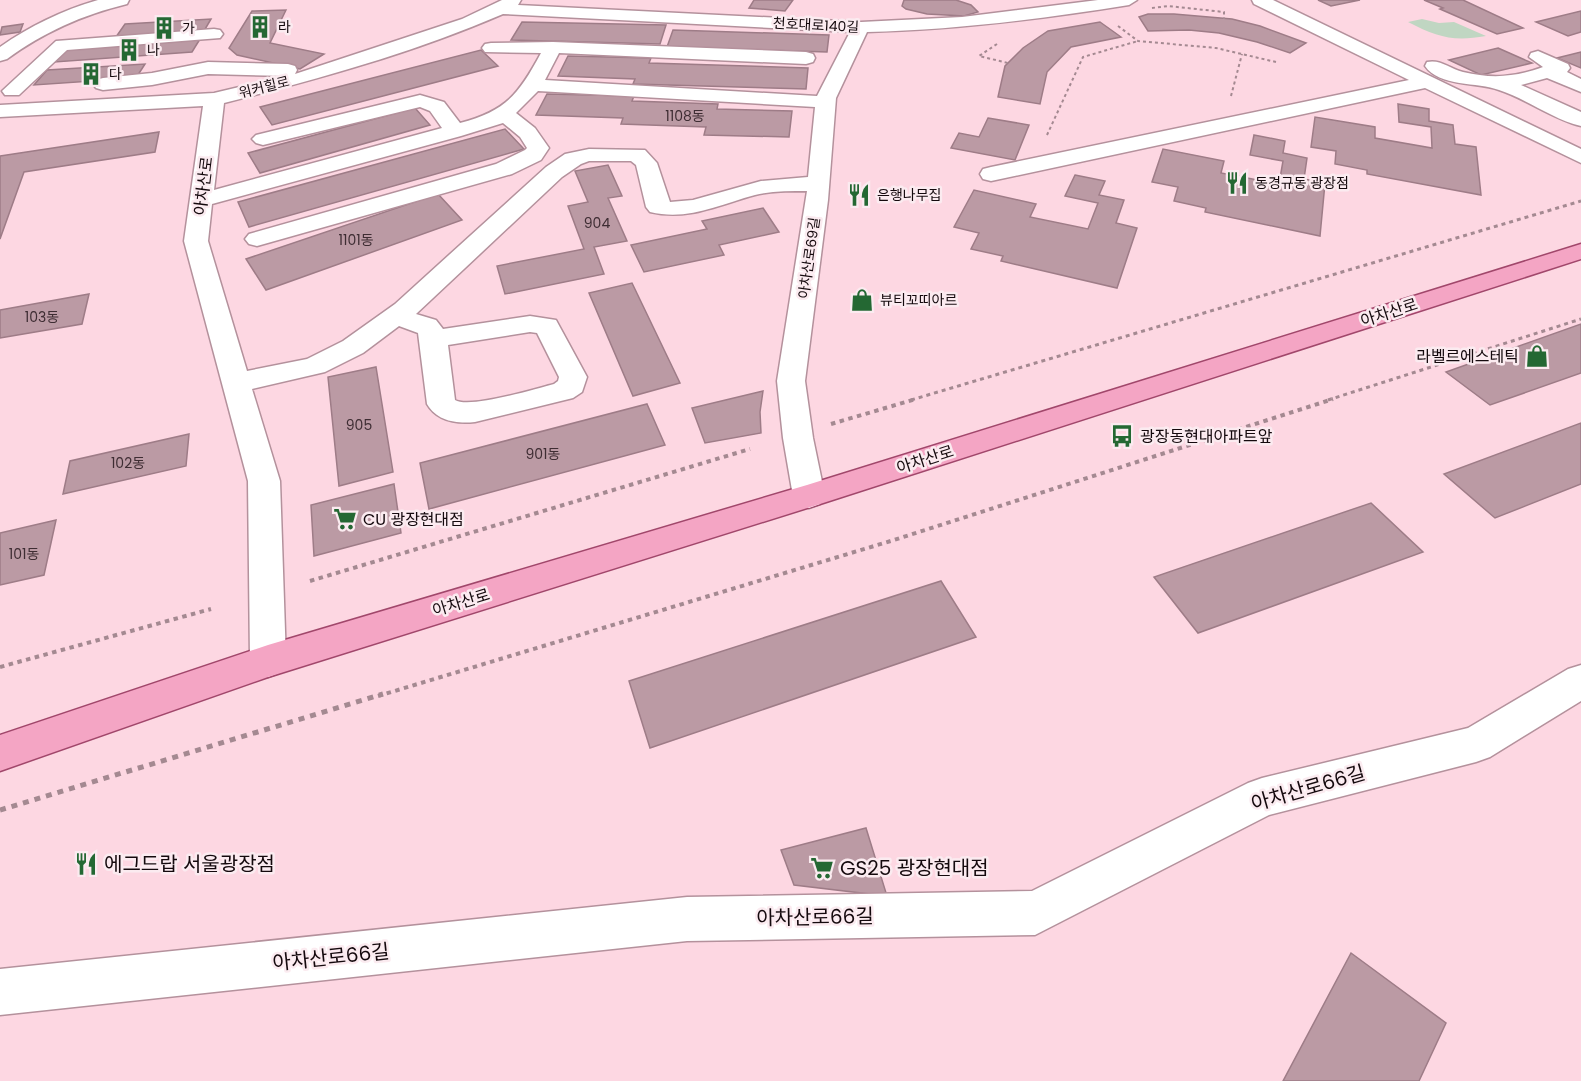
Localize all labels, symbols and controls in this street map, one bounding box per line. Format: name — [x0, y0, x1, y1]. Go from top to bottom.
street label: 천호대로140길 — [772, 13, 860, 37]
building icon: 라 — [247, 14, 273, 40]
building icon: 가 — [151, 15, 177, 41]
place label: 라 — [278, 17, 291, 37]
place label: 가 — [182, 18, 195, 38]
building icon: 나 — [116, 37, 142, 63]
place label: 나 — [147, 40, 160, 60]
building icon: 다 — [78, 61, 104, 87]
place label: 다 — [109, 64, 122, 84]
street label: 워커힐로 — [237, 71, 292, 103]
house number: 1108동 — [665, 106, 705, 126]
street label: 아차산로 — [188, 155, 219, 217]
restaurant icon: 동경규동 광장점 — [1224, 170, 1250, 196]
place label: 동경규동 광장점 — [1255, 173, 1349, 193]
restaurant icon: 은행나무집 — [846, 182, 872, 208]
place label: 은행나무집 — [877, 185, 941, 205]
house number: 904 — [584, 213, 610, 233]
street label: 아차산로69길 — [793, 216, 825, 300]
house number: 1101동 — [338, 230, 374, 250]
shop icon: 뷰티꼬띠아르 — [849, 287, 875, 313]
place label: 뷰티꼬띠아르 — [880, 290, 957, 310]
street label: 아차산로 — [1358, 292, 1421, 333]
house number: 103동 — [25, 307, 59, 327]
shop icon: 라벨르에스테틱 — [1524, 343, 1550, 369]
place label: 라벨르에스테틱 — [1416, 345, 1519, 368]
house number: 905 — [346, 415, 372, 435]
bus stop icon: 광장동현대아파트앞 — [1109, 423, 1135, 449]
place label: 광장동현대아파트앞 — [1140, 425, 1273, 448]
street label: 아차산로 — [894, 439, 957, 480]
house number: 901동 — [526, 444, 561, 464]
house number: 102동 — [111, 453, 145, 473]
supermarket icon: CU 광장현대점 — [332, 506, 358, 532]
place label: CU 광장현대점 — [363, 508, 464, 531]
house number: 101동 — [9, 544, 39, 564]
street label: 아차산로 — [430, 583, 493, 622]
street label: 아차산로66길 — [1248, 758, 1368, 818]
place label: 에그드랍 서울광장점 — [104, 850, 275, 878]
restaurant icon: 에그드랍 서울광장점 — [73, 851, 99, 877]
place label: GS25 광장현대점 — [840, 854, 989, 882]
supermarket icon: GS25 광장현대점 — [809, 855, 835, 881]
street label: 아차산로66길 — [756, 902, 874, 932]
street label: 아차산로66길 — [271, 937, 391, 977]

